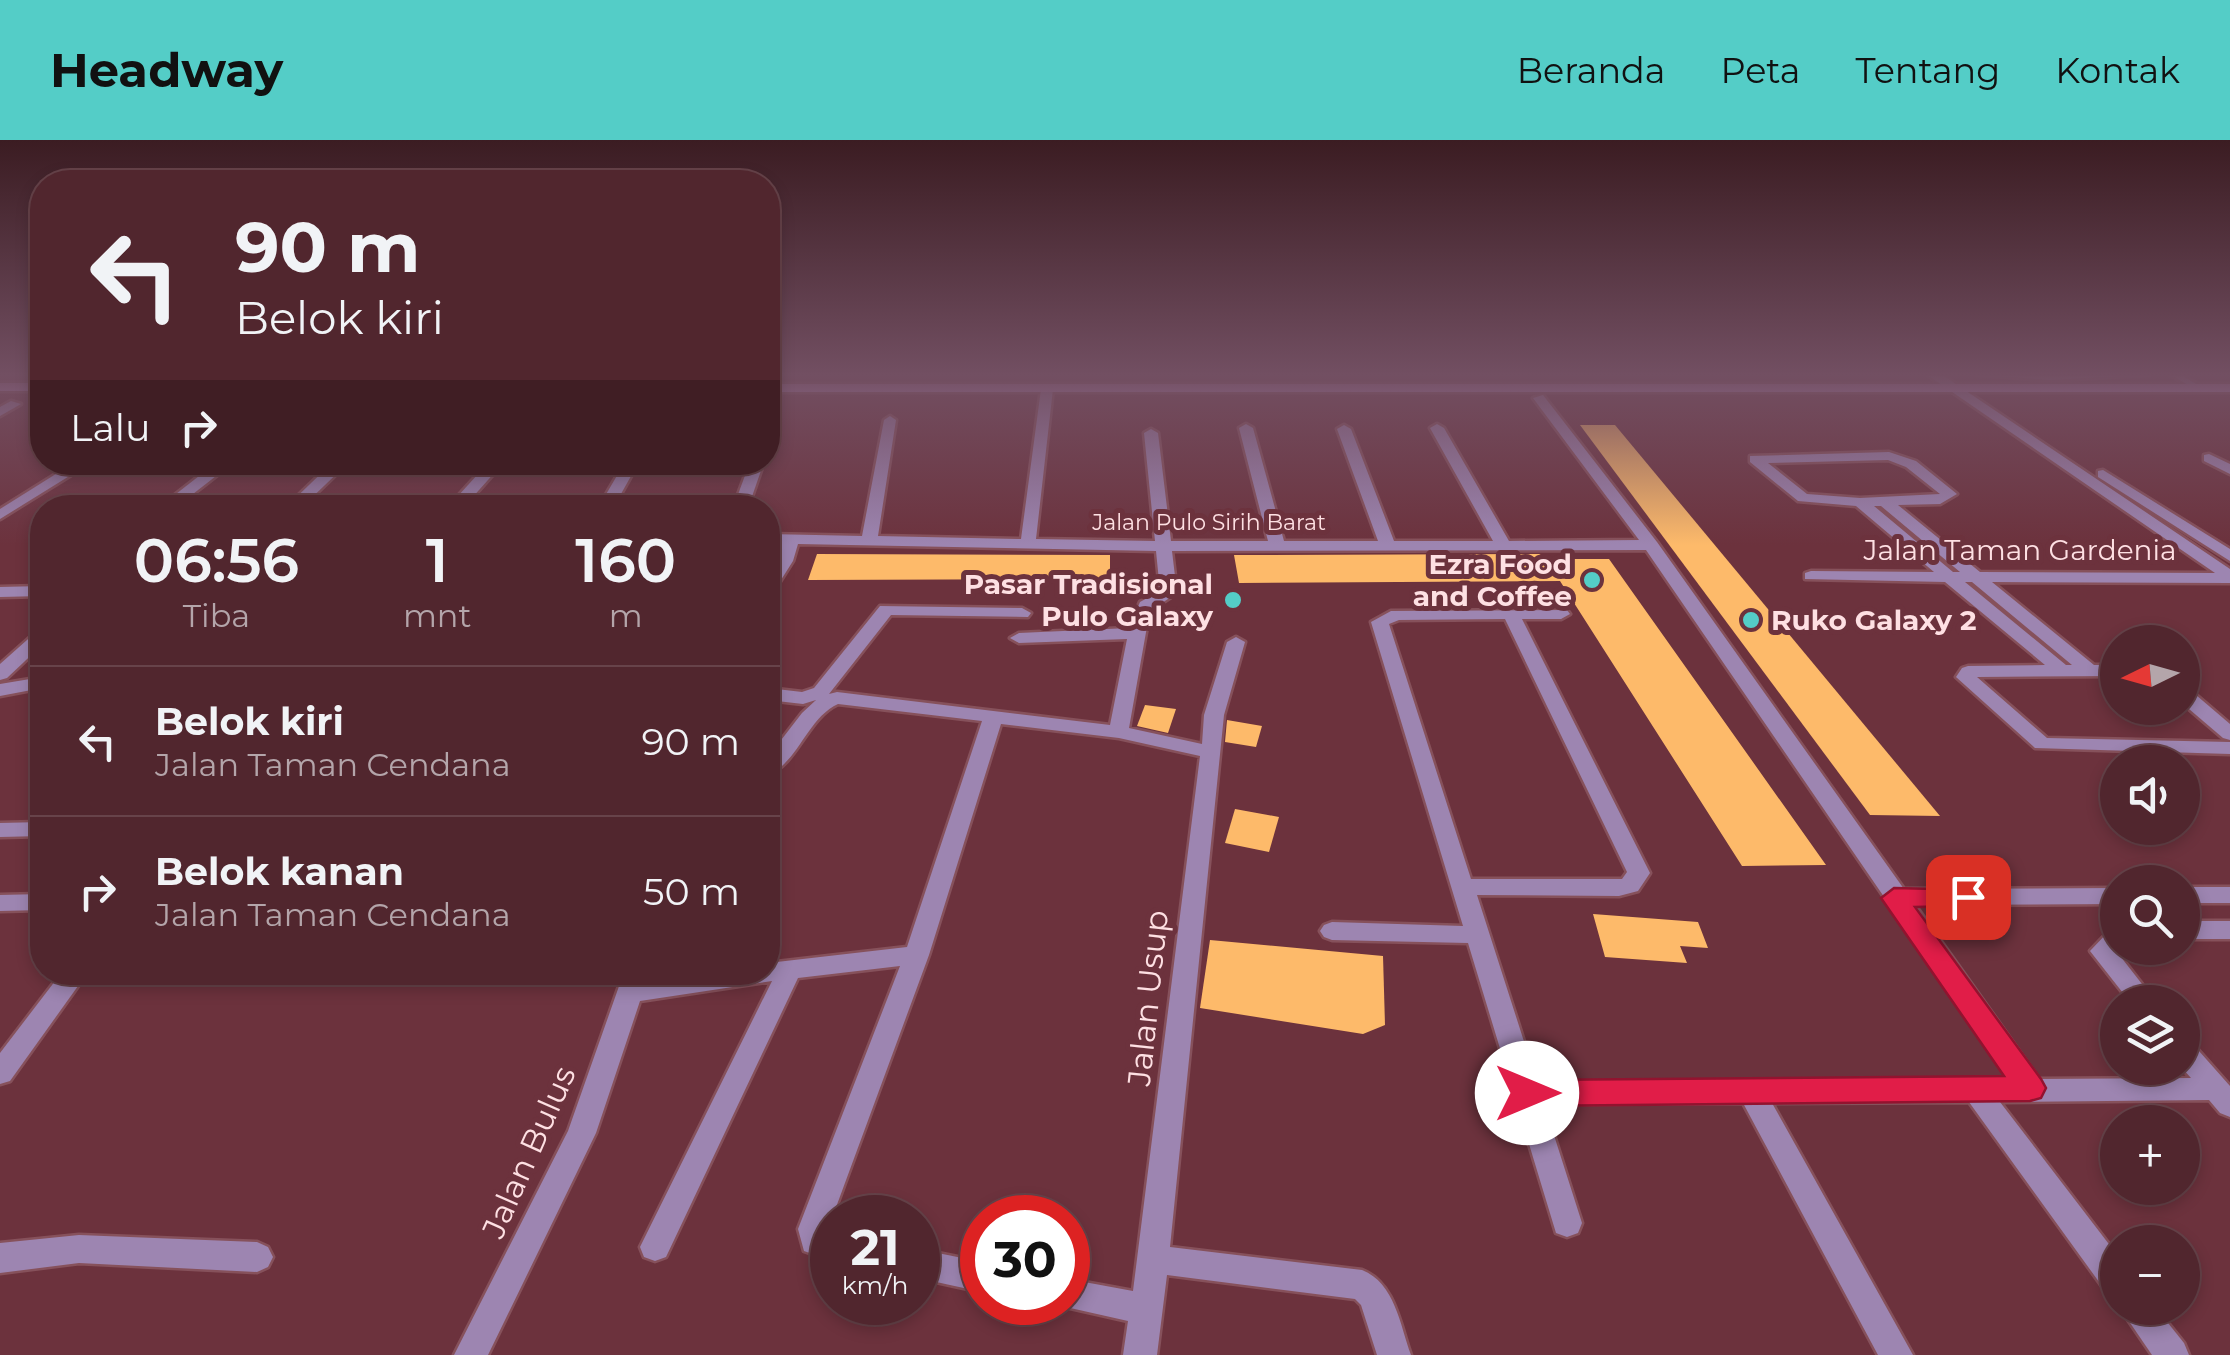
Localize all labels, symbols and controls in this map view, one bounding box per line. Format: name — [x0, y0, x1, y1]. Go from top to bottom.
text: Headway — [50, 41, 283, 99]
text: Beranda — [1517, 49, 1666, 92]
text: Peta — [1721, 49, 1800, 92]
text: Tentang — [1855, 49, 2000, 92]
text: Kontak — [2055, 49, 2180, 92]
text: 90 m — [235, 204, 420, 290]
icon: left — [70, 210, 200, 340]
text: Belok kiri — [235, 290, 444, 345]
icon: right — [171, 400, 226, 455]
text: Lalu — [70, 404, 151, 451]
street label: Jalan Pulo Sirih Barat — [1091, 509, 1326, 536]
text: 06:56 — [134, 524, 299, 597]
text: 1 — [426, 524, 449, 597]
text: 160 — [575, 524, 676, 597]
street label: Jalan Taman Gardenia — [1862, 533, 2177, 567]
place label: Ezra Food and Coffee — [1413, 547, 1572, 613]
place label: Pasar Tradisional Pulo Galaxy — [964, 567, 1213, 633]
marker: Ezra Food and Coffee — [1581, 569, 1603, 591]
marker: Pasar Tradisional Pulo Galaxy — [1222, 589, 1244, 611]
text: Tiba — [183, 596, 250, 635]
text: mnt — [403, 596, 471, 635]
text: m — [609, 596, 643, 635]
place label: Ruko Galaxy 2 — [1771, 603, 1976, 637]
marker: Ruko Galaxy 2 — [1740, 609, 1762, 631]
north arrow — [2100, 625, 2200, 725]
map controls — [2100, 625, 2200, 1325]
text: Belok kiri — [155, 698, 344, 745]
icon: left — [70, 714, 125, 769]
text: 90 m — [641, 718, 740, 765]
text: Jalan Taman Cendana — [155, 745, 511, 784]
button: sound — [2100, 745, 2200, 845]
text: Belok kanan — [155, 848, 404, 895]
pin — [1926, 855, 2011, 940]
icon: right — [70, 864, 125, 919]
button: search — [2100, 865, 2200, 965]
text: 50 m — [643, 868, 740, 915]
icon: arrive — [1941, 870, 1996, 925]
text: Jalan Taman Cendana — [155, 895, 511, 934]
street label: Jalan Usup — [1119, 908, 1176, 1089]
button: layers — [2100, 985, 2200, 1085]
position arrow — [1475, 1041, 1579, 1145]
street label: Jalan Bulus — [473, 1060, 584, 1245]
button: + — [2100, 1105, 2200, 1205]
speed limit sign: 30 — [960, 1195, 1090, 1325]
text: 21 — [850, 1217, 900, 1278]
button: − — [2100, 1225, 2200, 1325]
text: km/h — [842, 1270, 908, 1300]

